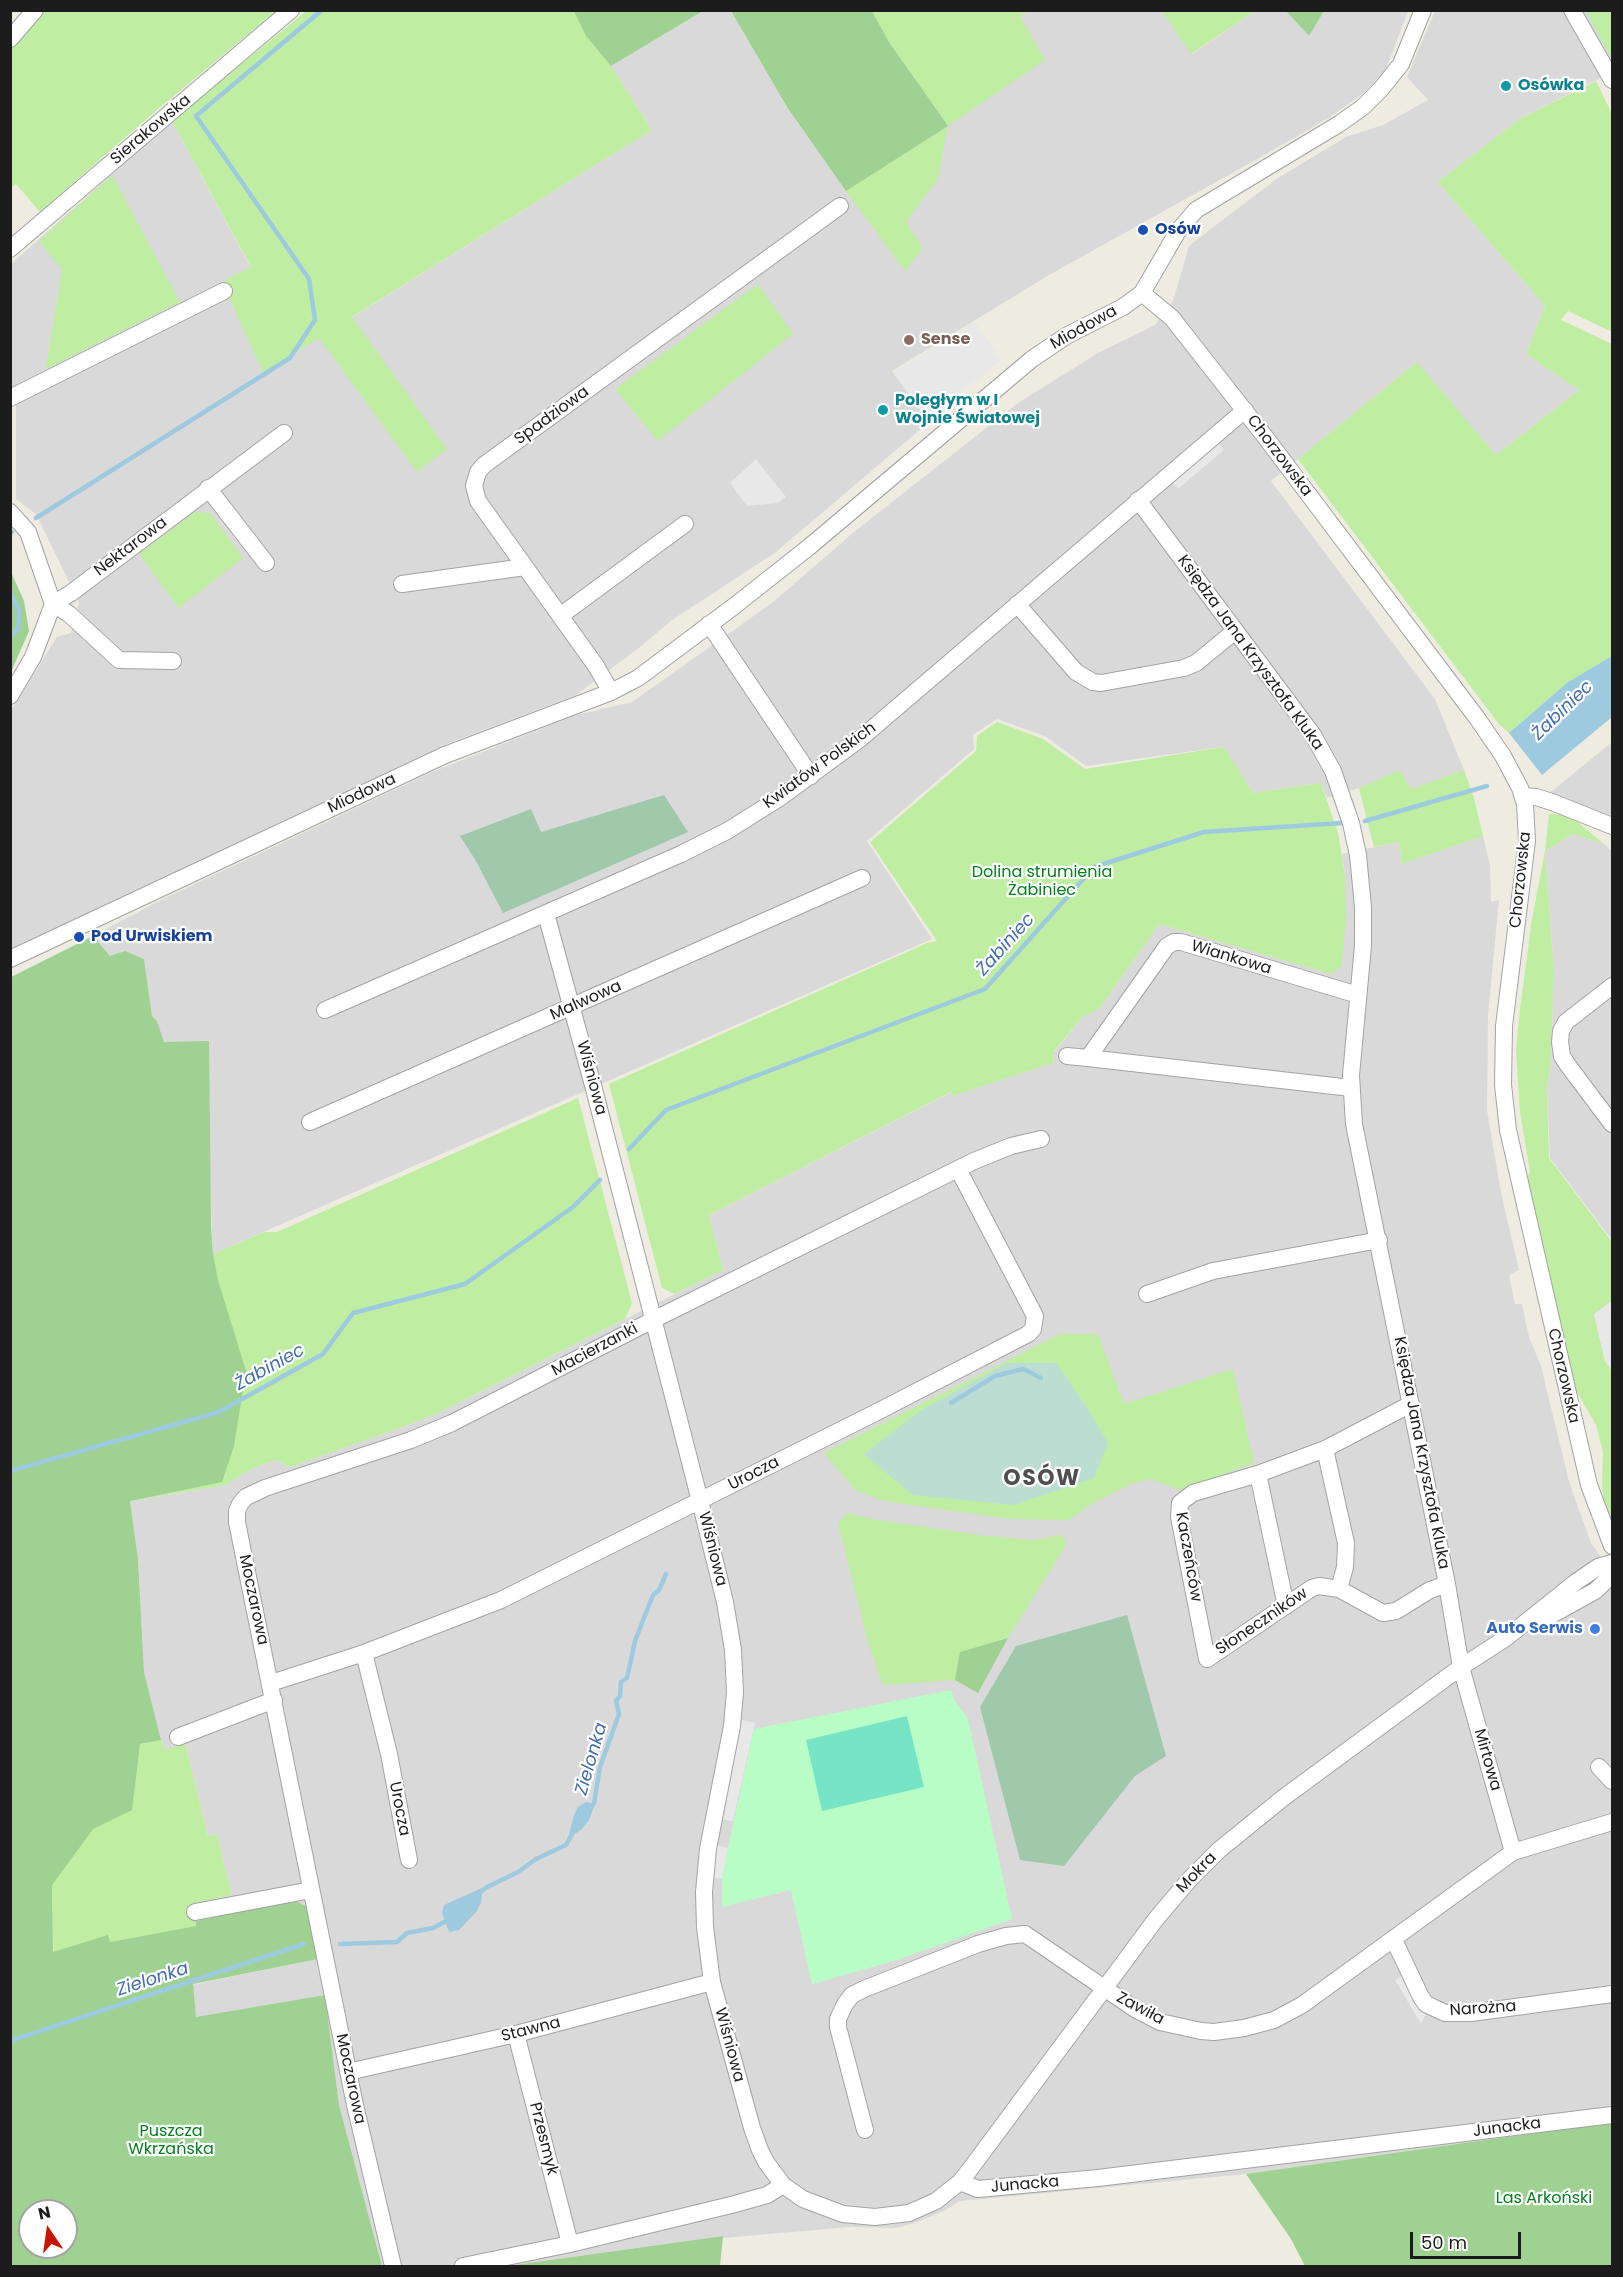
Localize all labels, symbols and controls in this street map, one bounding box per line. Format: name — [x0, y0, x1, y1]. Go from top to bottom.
place label: Osówka — [1518, 76, 1584, 96]
marker: Osówka — [1499, 79, 1513, 93]
street label: Sierakowska — [107, 91, 195, 169]
place label: Osów — [1155, 220, 1201, 240]
marker: Osów — [1136, 223, 1150, 237]
street label: Miodowa — [1047, 302, 1121, 354]
place label: Sense — [921, 330, 970, 350]
marker: Sense — [902, 333, 916, 347]
street label: Spadziowa — [511, 383, 593, 449]
place label: Poległym w I Wojnie Światowej — [895, 391, 1040, 429]
marker: Poległym w I Wojnie Światowej — [876, 403, 890, 417]
street label: Chorzowska — [1242, 412, 1316, 500]
street label: Nektarowa — [91, 513, 171, 581]
street label: Księdza Jana Krzysztofa Kluka — [1173, 552, 1327, 754]
water label: Żabiniec — [1528, 677, 1598, 745]
street label: Kwiatów Polskich — [760, 719, 880, 813]
street label: Miodowa — [325, 770, 399, 818]
street label: Chorzowska — [1506, 831, 1536, 929]
park label: Dolina strumienia Żabiniec — [972, 863, 1112, 901]
water label: Żabiniec — [972, 909, 1040, 981]
place label: Pod Urwiskiem — [91, 927, 212, 947]
marker: Pod Urwiskiem — [72, 930, 86, 944]
street label: Wiankowa — [1188, 937, 1274, 979]
street label: Malwowa — [547, 977, 625, 1025]
street label: Wiśniowa — [572, 1039, 610, 1117]
street label: Macierzanki — [549, 1319, 641, 1381]
street label: Chorzowska — [1543, 1327, 1583, 1425]
street label: Księdza Jana Krzysztofa Kluka — [1389, 1335, 1453, 1571]
water label: Żabiniec — [231, 1340, 309, 1396]
street label: Urocza — [725, 1453, 783, 1495]
district label: OSÓW — [1003, 1466, 1081, 1492]
street label: Wiśniowa — [693, 1510, 731, 1588]
street label: Kaczeńców — [1171, 1511, 1205, 1603]
street label: Moczarowa — [234, 1553, 272, 1647]
street label: Słoneczników — [1212, 1584, 1312, 1660]
place label: Auto Serwis — [1486, 1619, 1583, 1639]
marker: Auto Serwis — [1588, 1622, 1602, 1636]
water label: Zielonka — [571, 1720, 613, 1798]
street label: Mirtowa — [1469, 1727, 1505, 1793]
street label: Urocza — [384, 1780, 414, 1838]
street label: Mokra — [1173, 1849, 1221, 1897]
water label: Zielonka — [114, 1958, 192, 2002]
street label: Zawiła — [1113, 1988, 1167, 2030]
street label: Narożna — [1449, 1997, 1517, 2021]
street label: Wiśniowa — [710, 2006, 748, 2084]
street label: Stawna — [499, 2013, 563, 2047]
street label: Moczarowa — [331, 2032, 369, 2126]
street label: Przesmyk — [525, 2101, 561, 2177]
street label: Junacka — [1472, 2114, 1542, 2142]
park label: Puszcza Wkrzańska — [128, 2122, 214, 2160]
street label: Junacka — [990, 2172, 1060, 2198]
park label: Las Arkoński — [1496, 2189, 1592, 2209]
north arrow — [18, 2199, 78, 2259]
text: N — [36, 2200, 53, 2225]
scale bar — [1413, 2220, 1524, 2258]
text: 50 m — [1421, 2230, 1467, 2255]

